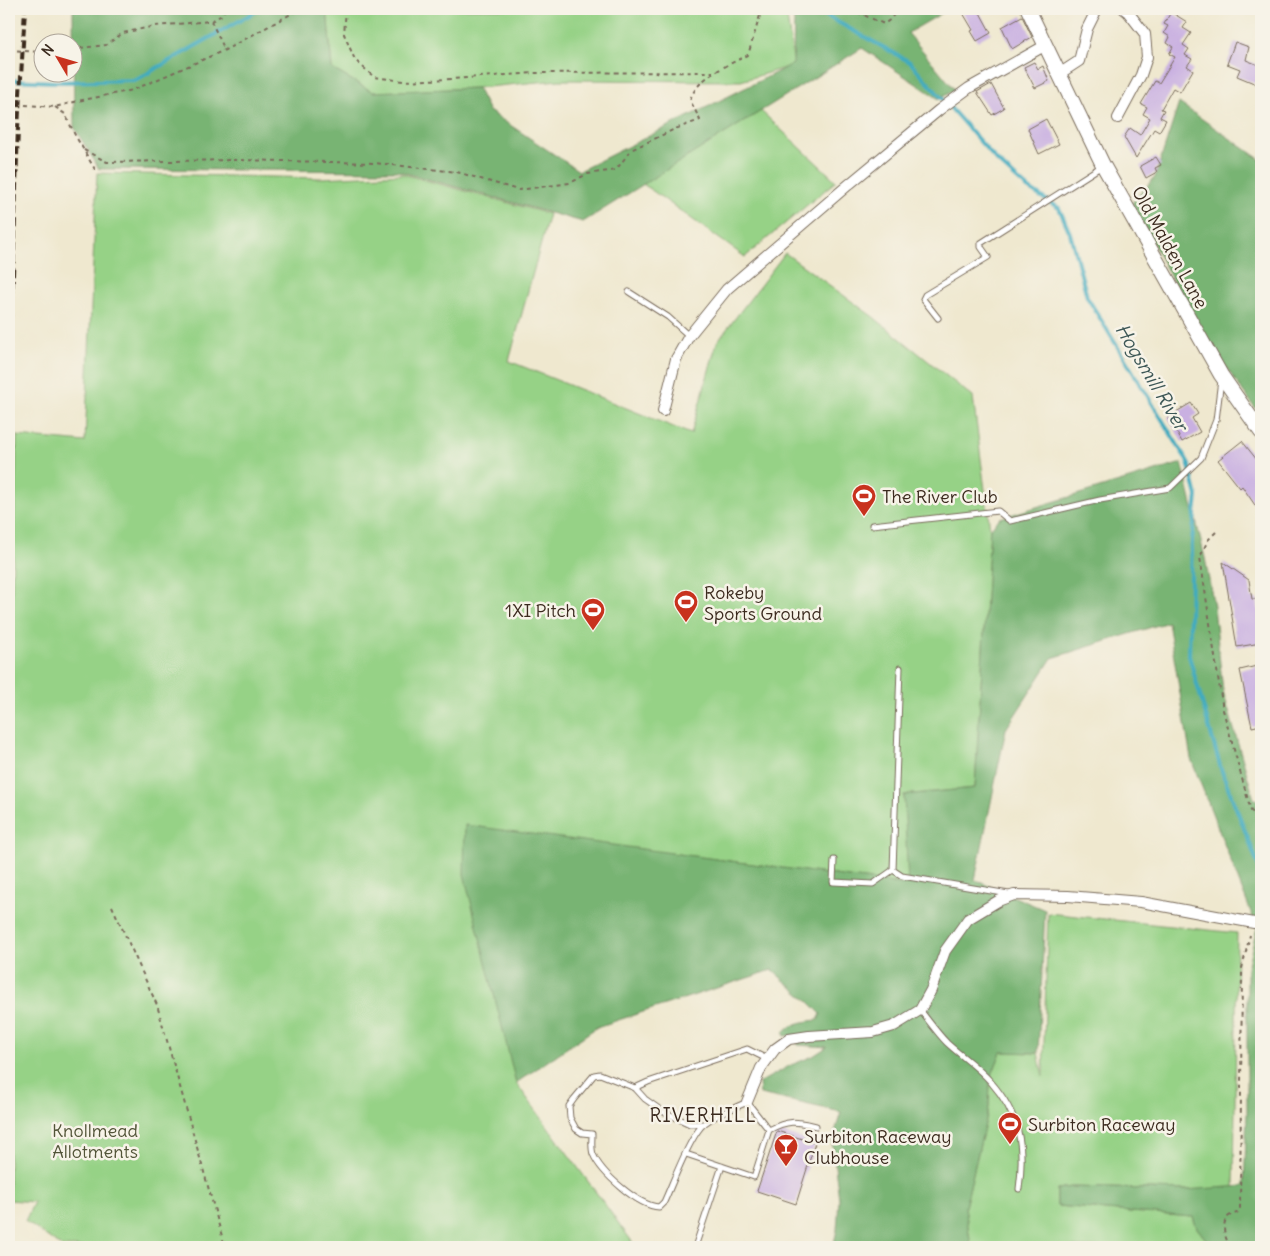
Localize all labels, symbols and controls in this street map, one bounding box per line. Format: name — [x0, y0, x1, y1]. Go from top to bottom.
north arrow — [32, 32, 82, 82]
text: N — [38, 41, 58, 59]
street label: Old Malden Lane — [1127, 182, 1213, 312]
water label: Hogsmill River — [1111, 319, 1195, 437]
sports icon: The River Club — [851, 483, 877, 517]
place label: The River Club — [882, 485, 998, 508]
place label: Rokeby Sports Ground — [704, 581, 822, 625]
sports icon: Rokeby Sports Ground — [673, 589, 699, 623]
sports icon: 1XI Pitch — [580, 597, 606, 631]
place label: 1XI Pitch — [505, 599, 576, 622]
district label: RIVERHILL — [649, 1103, 757, 1127]
sports icon: Surbiton Raceway — [997, 1111, 1023, 1145]
place label: Surbiton Raceway — [1028, 1113, 1175, 1136]
park label: Knollmead Allotments — [52, 1119, 138, 1163]
place label: Surbiton Raceway Clubhouse — [804, 1125, 951, 1169]
bar icon: Surbiton Raceway Clubhouse — [773, 1133, 799, 1167]

